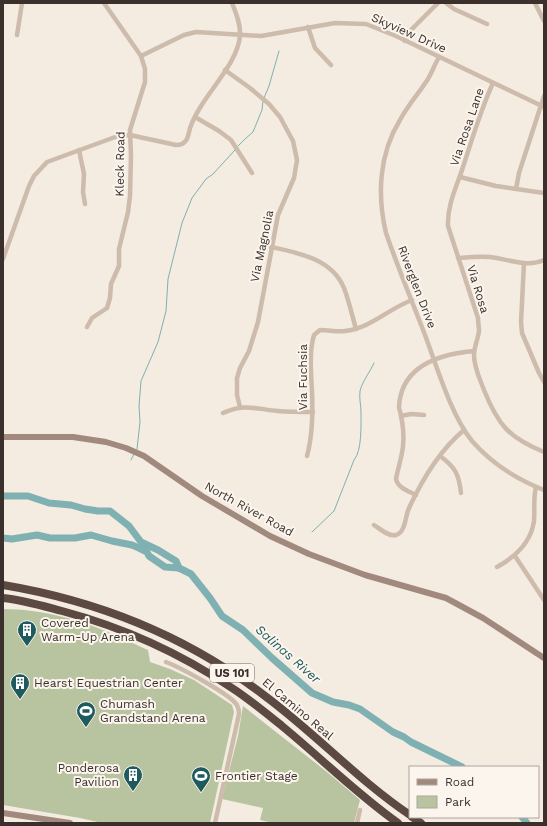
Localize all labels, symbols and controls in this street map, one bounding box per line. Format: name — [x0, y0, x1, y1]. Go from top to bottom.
street label: Skyview Drive — [369, 10, 449, 56]
street label: Via Rosa Lane — [447, 86, 487, 168]
street label: Kleck Road — [112, 131, 128, 197]
street label: Via Magnolia — [248, 209, 277, 283]
street label: Riverglen Drive — [395, 244, 439, 330]
street label: Via Rosa — [464, 263, 492, 315]
street label: Via Fuchsia — [296, 344, 310, 410]
street label: North River Road — [202, 479, 296, 539]
place label: Covered Warm-Up Arena — [41, 616, 135, 644]
building icon: Covered Warm-Up Arena — [16, 619, 38, 647]
water label: Salinas River — [252, 622, 324, 687]
road number: US 101 — [210, 664, 254, 682]
building icon: Hearst Equestrian Center — [9, 672, 31, 700]
street label: El Camino Real — [260, 675, 337, 743]
place label: Hearst Equestrian Center — [34, 676, 183, 690]
place label: Chumash Grandstand Arena — [100, 697, 206, 725]
sports icon: Chumash Grandstand Arena — [75, 700, 97, 728]
place label: Ponderosa Pavilion — [58, 761, 119, 789]
building icon: Ponderosa Pavilion — [122, 764, 144, 792]
sports icon: Frontier Stage — [190, 765, 212, 793]
legend — [409, 766, 539, 818]
place label: Frontier Stage — [215, 769, 298, 783]
text: Road — [445, 775, 474, 789]
text: Park — [445, 795, 471, 809]

